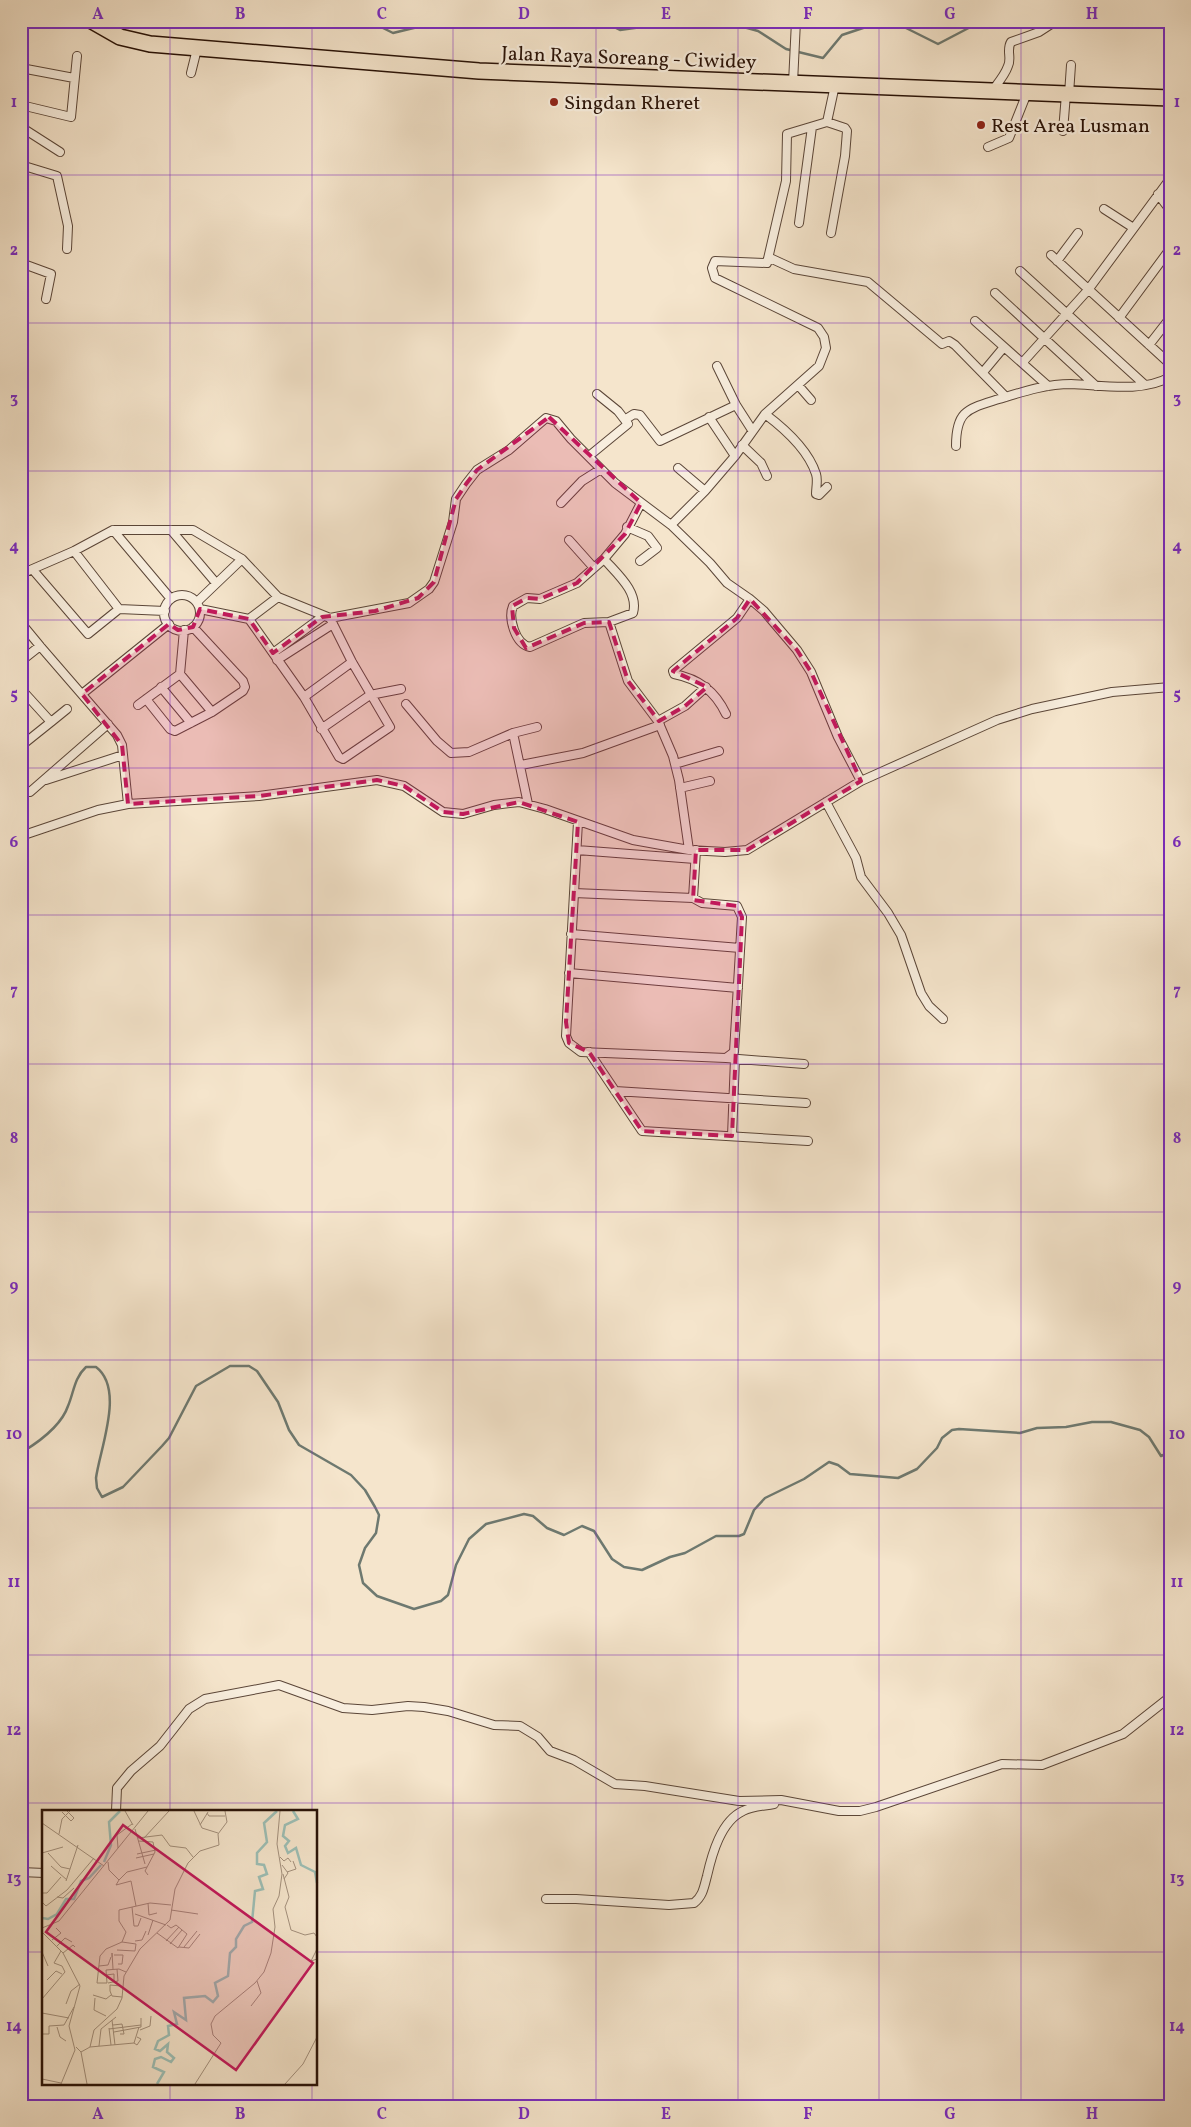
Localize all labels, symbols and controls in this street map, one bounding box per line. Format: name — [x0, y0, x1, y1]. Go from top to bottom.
text: A — [92, 4, 104, 26]
text: B — [235, 4, 246, 26]
text: C — [377, 4, 387, 26]
text: D — [518, 4, 530, 26]
text: E — [661, 4, 671, 26]
text: F — [803, 4, 813, 26]
text: G — [944, 4, 956, 26]
text: H — [1086, 4, 1098, 26]
street label: Jalan Raya Soreang - Ciwidey — [501, 41, 757, 77]
place label: Singdan Rheret — [564, 90, 700, 118]
text: 1 — [11, 92, 17, 114]
text: 1 — [1174, 92, 1180, 114]
marker: Singdan Rheret — [548, 96, 560, 108]
place label: Rest Area Lusman — [991, 113, 1150, 141]
marker: Rest Area Lusman — [975, 119, 987, 131]
text: 2 — [10, 240, 18, 262]
text: 2 — [1173, 240, 1181, 262]
text: 3 — [10, 388, 18, 410]
text: 3 — [1173, 388, 1181, 410]
text: 4 — [9, 536, 19, 558]
text: 4 — [1172, 536, 1182, 558]
text: 5 — [10, 684, 18, 706]
text: 5 — [1173, 684, 1181, 706]
text: 6 — [10, 832, 19, 854]
text: 6 — [1173, 832, 1182, 854]
text: 7 — [10, 980, 18, 1002]
text: 7 — [1173, 980, 1181, 1002]
text: 8 — [10, 1128, 18, 1150]
text: 8 — [1173, 1128, 1181, 1150]
text: 9 — [10, 1276, 19, 1298]
text: 9 — [1173, 1276, 1182, 1298]
text: 10 — [6, 1424, 22, 1446]
text: 10 — [1169, 1424, 1185, 1446]
text: 11 — [8, 1572, 20, 1594]
text: 11 — [1171, 1572, 1183, 1594]
text: 12 — [7, 1720, 21, 1742]
text: 12 — [1170, 1720, 1184, 1742]
inset map — [42, 1810, 318, 2084]
text: 13 — [7, 1868, 21, 1890]
text: 13 — [1170, 1868, 1184, 1890]
text: 14 — [6, 2016, 22, 2038]
text: 14 — [1169, 2016, 1185, 2038]
text: A — [92, 2104, 104, 2126]
text: B — [235, 2104, 246, 2126]
text: C — [377, 2104, 387, 2126]
text: D — [518, 2104, 530, 2126]
text: E — [661, 2104, 671, 2126]
text: F — [803, 2104, 813, 2126]
text: G — [944, 2104, 956, 2126]
text: H — [1086, 2104, 1098, 2126]

